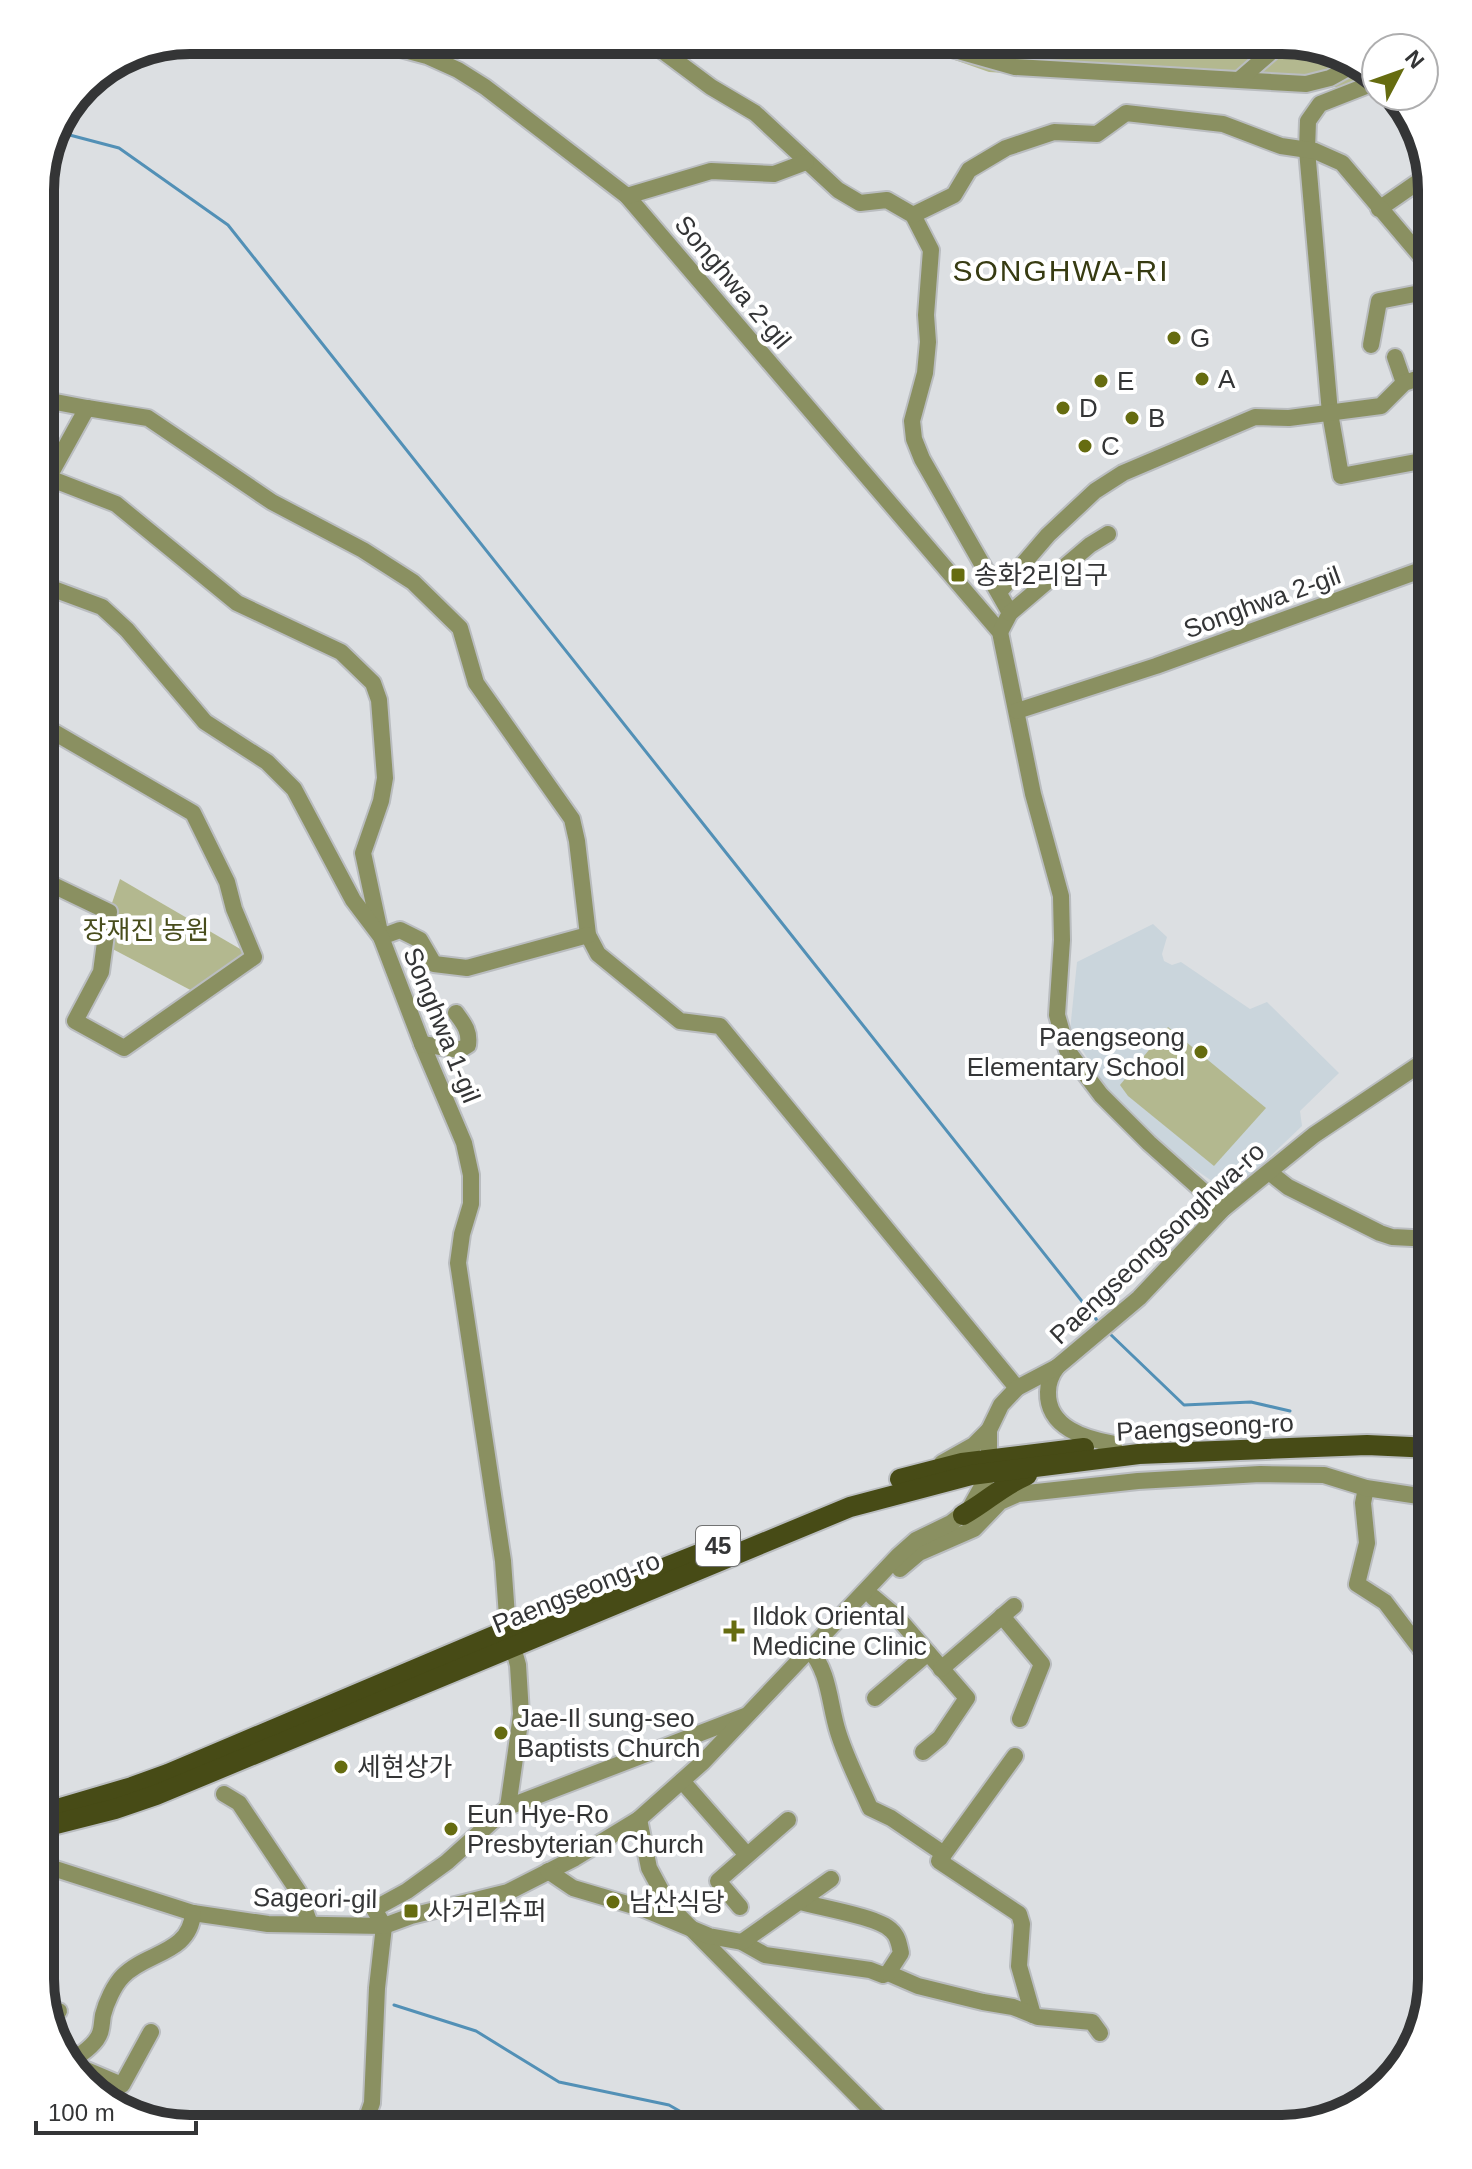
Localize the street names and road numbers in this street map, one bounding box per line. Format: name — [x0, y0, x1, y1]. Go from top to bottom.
street label: Songhwa 2-gil — [669, 209, 797, 355]
street label: Songhwa 2-gil — [1179, 560, 1345, 644]
street label: Songhwa 1-gil — [397, 943, 487, 1107]
street label: Paengseongsonghwa-ro — [1044, 1136, 1270, 1350]
street label: Paengseong-ro — [1115, 1407, 1295, 1447]
road number: 45 — [696, 1526, 740, 1566]
street label: Paengseong-ro — [488, 1545, 664, 1639]
street label: Sageori-gil — [253, 1882, 377, 1914]

